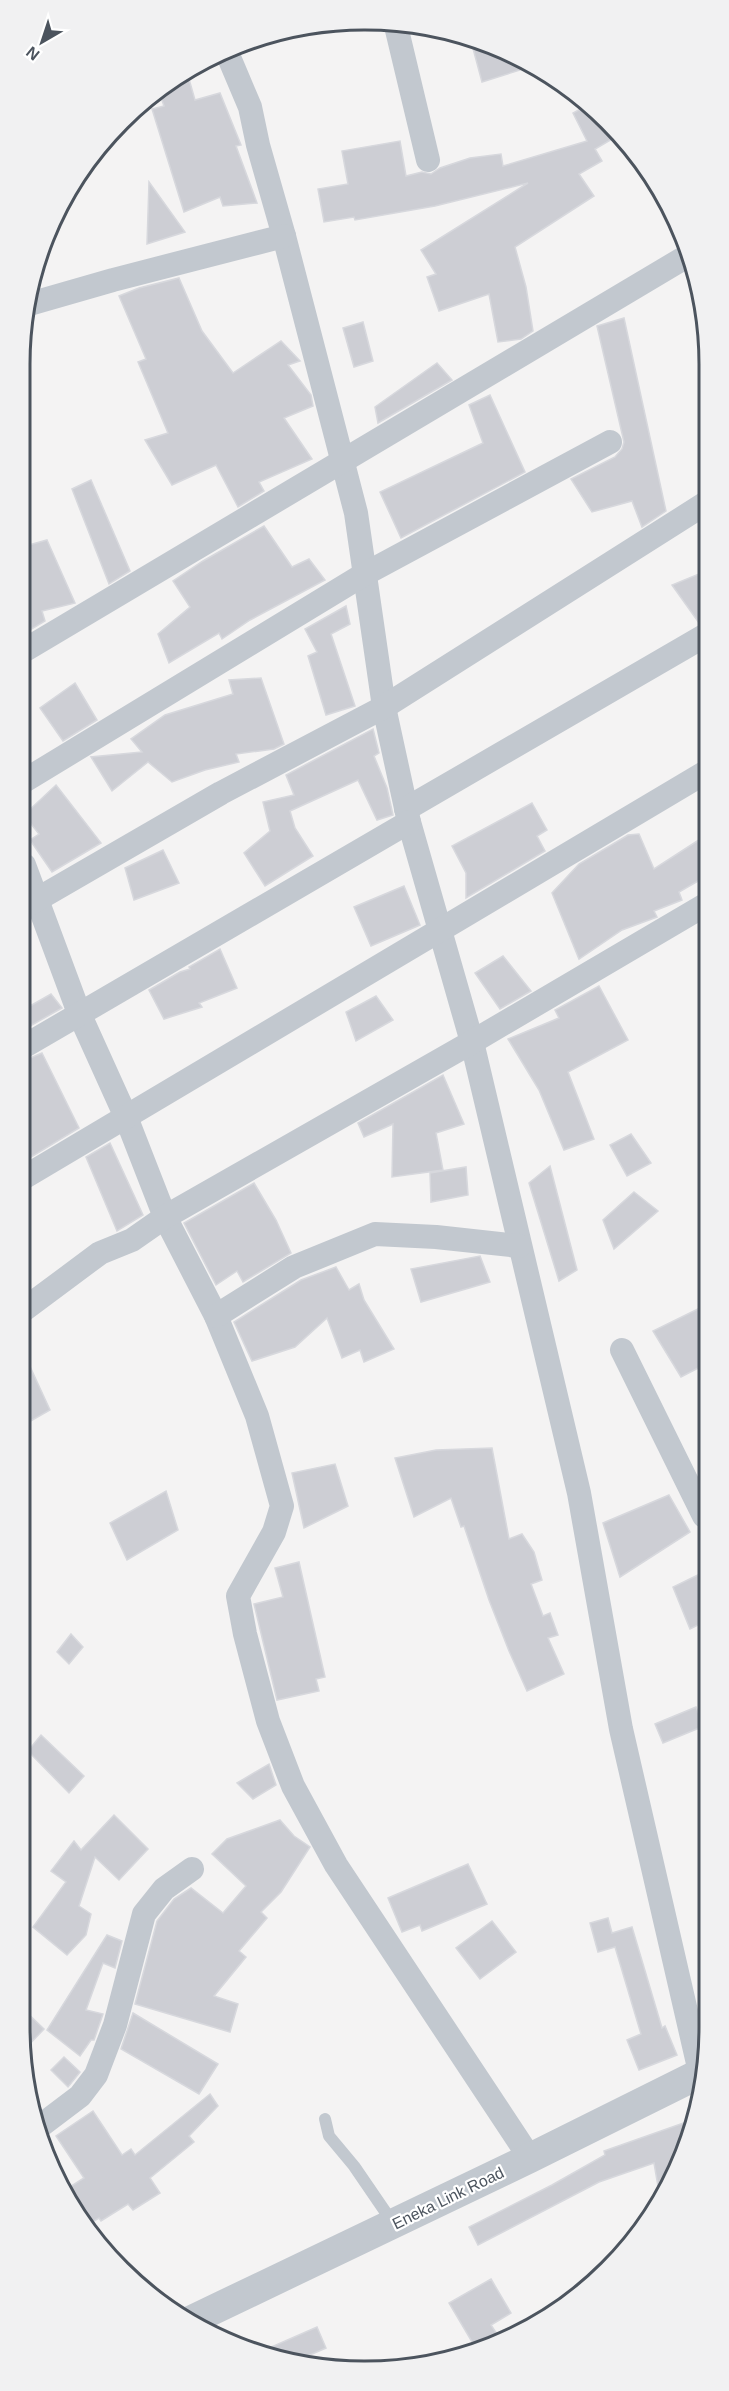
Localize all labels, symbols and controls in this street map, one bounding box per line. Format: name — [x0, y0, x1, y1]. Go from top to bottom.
north arrow — [12, 12, 72, 72]
text: N — [23, 43, 43, 64]
street label: Eneka Link Road — [390, 2164, 506, 2232]

